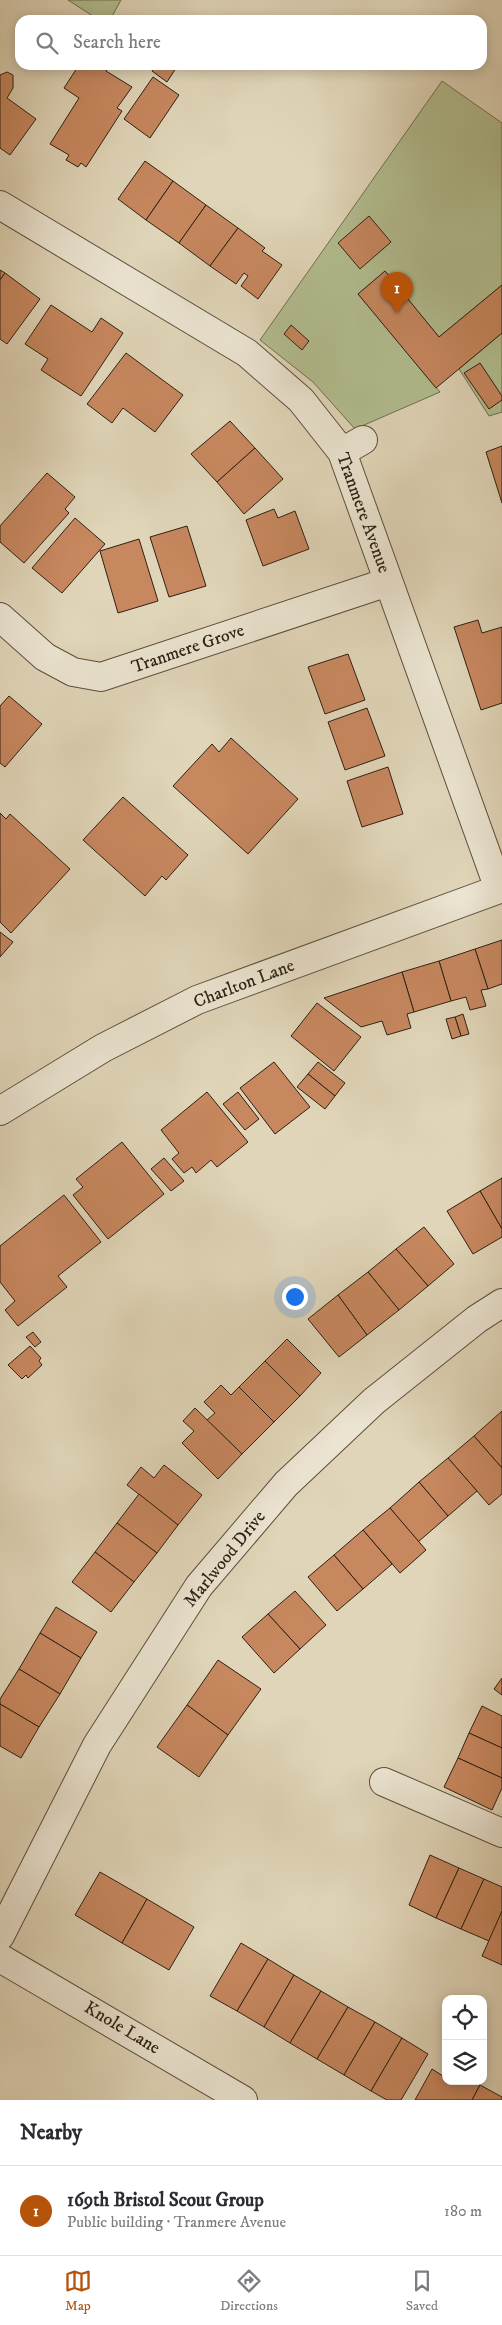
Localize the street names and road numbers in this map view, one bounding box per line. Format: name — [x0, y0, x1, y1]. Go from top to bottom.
street label: Tranmere Avenue — [331, 450, 395, 576]
street label: Tranmere Grove — [129, 619, 247, 679]
street label: Charlton Lane — [190, 955, 298, 1013]
street label: Marlwood Drive — [179, 1506, 271, 1612]
street label: Knole Lane — [80, 1997, 164, 2059]

